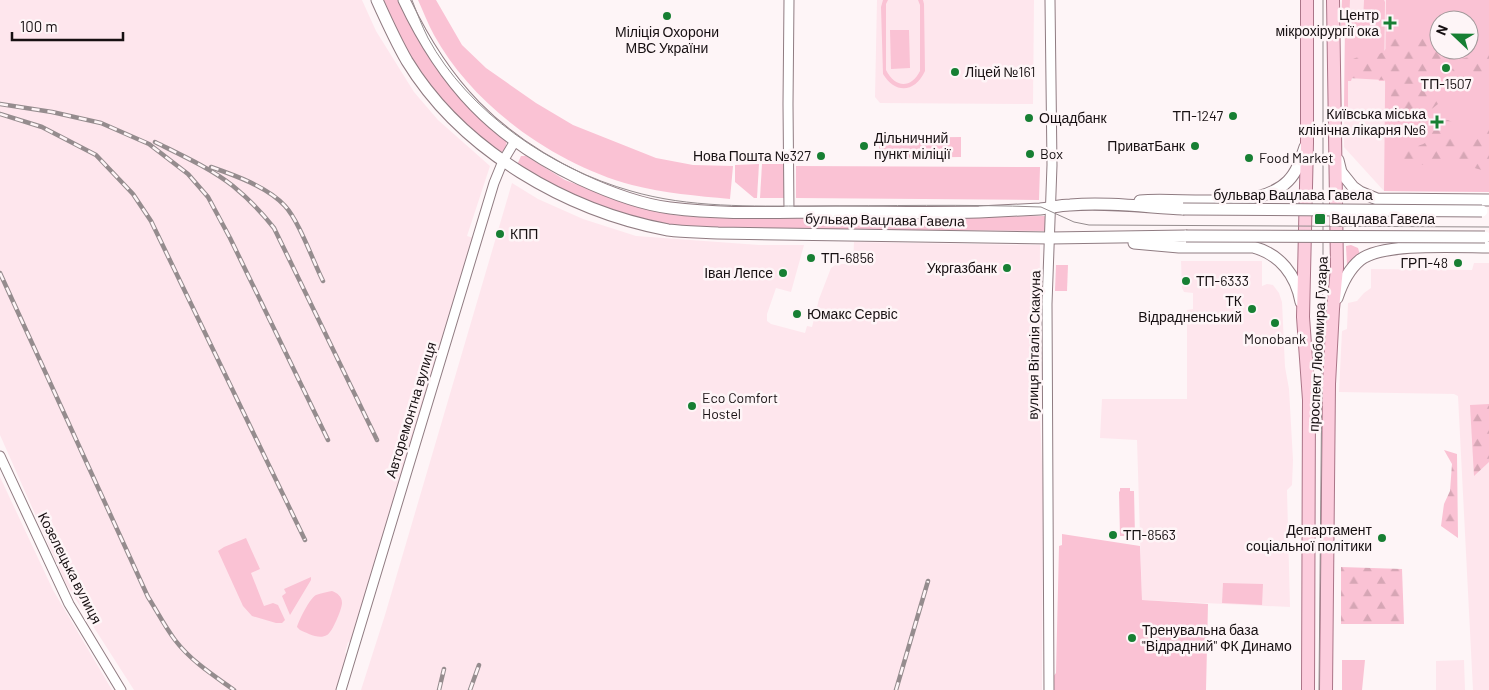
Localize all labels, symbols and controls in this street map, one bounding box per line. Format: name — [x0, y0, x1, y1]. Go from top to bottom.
place label: Центр мікрохірургії ока — [1275, 6, 1379, 39]
scale bar — [12, 10, 124, 42]
marker: Міліція Охорони МВС України — [661, 10, 673, 22]
north arrow — [1429, 10, 1479, 60]
marker: Центр мікрохірургії ока — [1383, 16, 1397, 30]
text: 100 m — [20, 17, 58, 35]
text: N — [1432, 22, 1451, 37]
place label: Міліція Охорони МВС України — [615, 23, 719, 56]
marker: ТП-1507 — [1440, 62, 1452, 74]
place label: Ліцей №161 — [965, 63, 1035, 80]
marker: Ліцей №161 — [949, 66, 961, 78]
place label: ТП-1507 — [1421, 75, 1472, 92]
place label: Київська міська клінічна лікарня №6 — [1298, 105, 1426, 138]
place label: ТП-1247 — [1173, 107, 1223, 124]
place label: Ощадбанк — [1039, 109, 1108, 126]
marker: ТП-1247 — [1227, 110, 1239, 122]
marker: Ощадбанк — [1023, 112, 1035, 124]
marker: Київська міська клінічна лікарня №6 — [1430, 115, 1444, 129]
place label: Дільничний пункт міліції — [874, 129, 951, 162]
place label: ПриватБанк — [1107, 137, 1186, 154]
marker: Дільничний пункт міліції — [858, 140, 870, 152]
marker: ПриватБанк — [1189, 140, 1201, 152]
place label: Box — [1040, 145, 1063, 162]
place label: Нова Пошта №327 — [693, 147, 811, 164]
marker: Box — [1024, 148, 1036, 160]
place label: Food Market — [1259, 149, 1334, 166]
marker: Нова Пошта №327 — [815, 150, 827, 162]
marker: Food Market — [1243, 152, 1255, 164]
street label: бульвар Вацлава Гавела — [1213, 186, 1373, 203]
street label: бульвар Вацлава Гавела — [805, 210, 965, 229]
place label: Вацлава Гавела — [1331, 210, 1435, 227]
marker: Вацлава Гавела — [1313, 212, 1327, 226]
place label: КПП — [510, 225, 538, 242]
marker: КПП — [494, 228, 506, 240]
place label: ТП-6856 — [821, 249, 874, 266]
marker: ТП-6856 — [805, 252, 817, 264]
place label: ГРП-48 — [1400, 254, 1448, 271]
street label: проспект Любомира Гузара — [1304, 256, 1331, 432]
marker: ГРП-48 — [1452, 257, 1464, 269]
place label: Укргазбанк — [927, 259, 998, 276]
marker: Укргазбанк — [1001, 262, 1013, 274]
place label: Іван Лепсе — [704, 264, 773, 281]
marker: Іван Лепсе — [777, 267, 789, 279]
street label: вулиця Віталія Скакуна — [1024, 270, 1043, 420]
place label: ТП-6333 — [1196, 272, 1249, 289]
marker: ТП-6333 — [1180, 275, 1192, 287]
place label: ТК Відрадненський — [1138, 292, 1243, 325]
marker: ТК Відрадненський — [1246, 303, 1258, 315]
place label: Юмакс Сервіс — [807, 305, 898, 322]
marker: Юмакс Сервіс — [791, 308, 803, 320]
marker: Monobank — [1269, 317, 1281, 329]
place label: Monobank — [1244, 330, 1306, 347]
street label: Авторемонтна вулиця — [382, 340, 439, 480]
place label: Eco Comfort Hostel — [702, 389, 778, 422]
marker: Eco Comfort Hostel — [686, 400, 698, 412]
street label: Козелецька вулиця — [35, 509, 106, 626]
place label: Департамент соціальної політики — [1246, 521, 1373, 554]
place label: ТП-8563 — [1123, 526, 1176, 543]
marker: ТП-8563 — [1107, 529, 1119, 541]
marker: Департамент соціальної політики — [1376, 532, 1388, 544]
place label: Тренувальна база "Відрадний" ФК Динамо — [1142, 621, 1292, 654]
marker: Тренувальна база "Відрадний" ФК Динамо — [1126, 632, 1138, 644]

